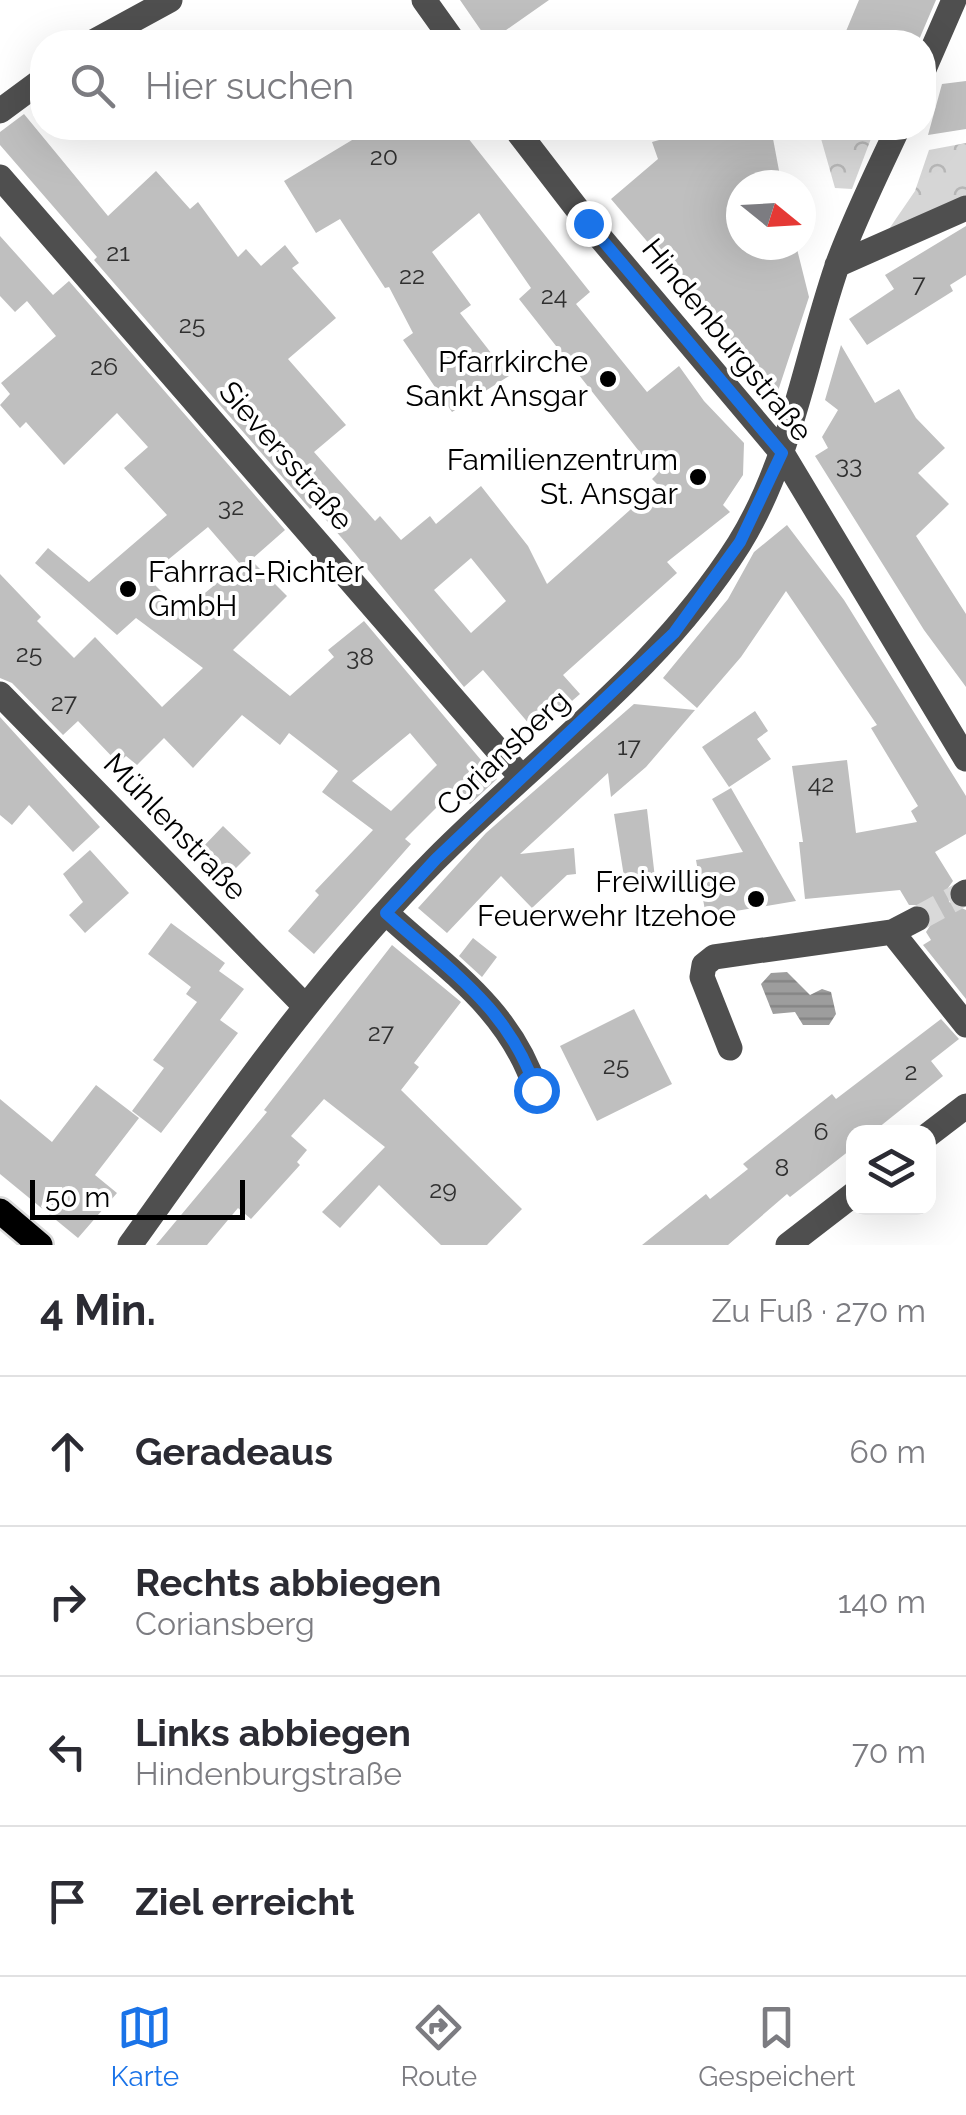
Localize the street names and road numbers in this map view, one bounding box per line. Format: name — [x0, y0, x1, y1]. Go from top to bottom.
street label: Hindenburgstraße — [635, 231, 820, 448]
street label: Sieversstraße — [212, 374, 360, 537]
street label: Coriansberg — [429, 682, 576, 823]
street label: Mühlenstraße — [97, 746, 254, 907]

